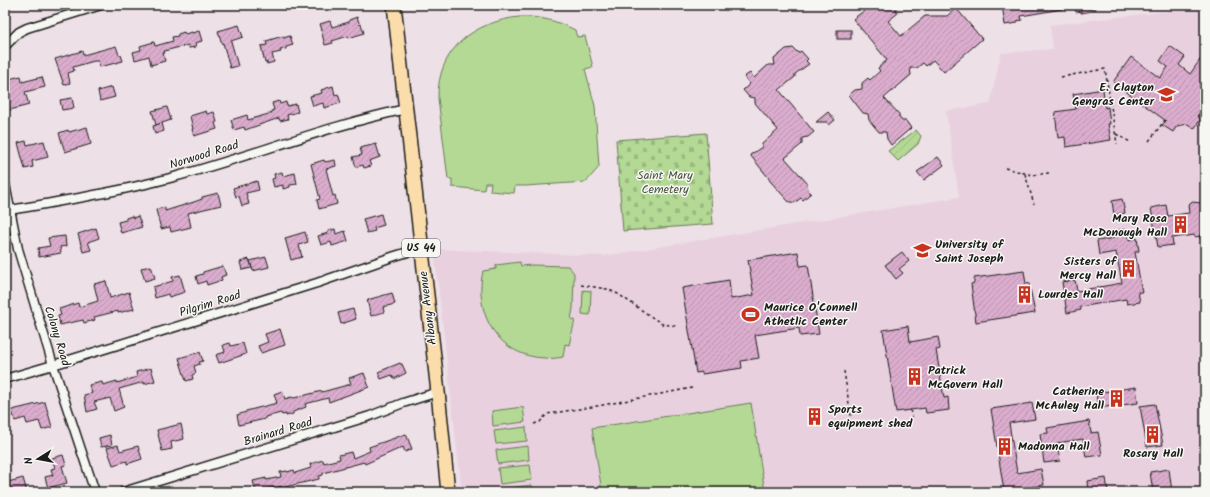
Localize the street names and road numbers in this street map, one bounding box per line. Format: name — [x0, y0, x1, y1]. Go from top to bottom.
street label: Norwood Road — [167, 135, 242, 175]
road number: US 44 — [402, 239, 440, 257]
street label: Albany Avenue — [414, 269, 442, 346]
street label: Pilgrim Road — [177, 285, 244, 322]
street label: Colony Road — [39, 304, 75, 369]
street label: Brainard Road — [241, 412, 316, 451]

